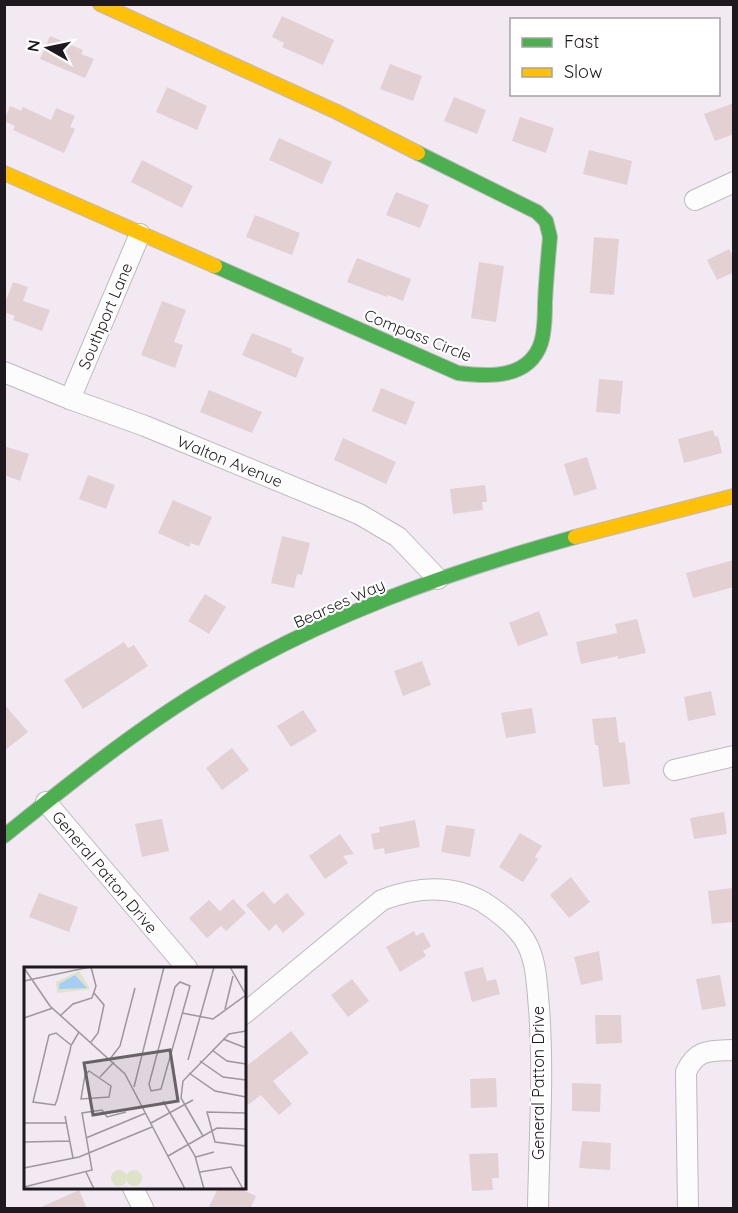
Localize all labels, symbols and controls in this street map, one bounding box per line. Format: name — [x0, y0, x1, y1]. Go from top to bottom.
north arrow — [18, 18, 78, 78]
legend — [510, 18, 720, 96]
text: Fast — [564, 30, 599, 53]
text: N — [22, 38, 44, 53]
text: Slow — [564, 60, 602, 83]
street label: Southport Lane — [74, 260, 136, 372]
street label: Compass Circle — [361, 304, 475, 366]
street label: Walton Avenue — [174, 431, 286, 491]
street label: Bearses Way — [290, 574, 388, 632]
street label: General Patton Drive — [48, 807, 162, 937]
inset map — [24, 967, 246, 1189]
street label: General Patton Drive — [528, 1006, 548, 1160]

